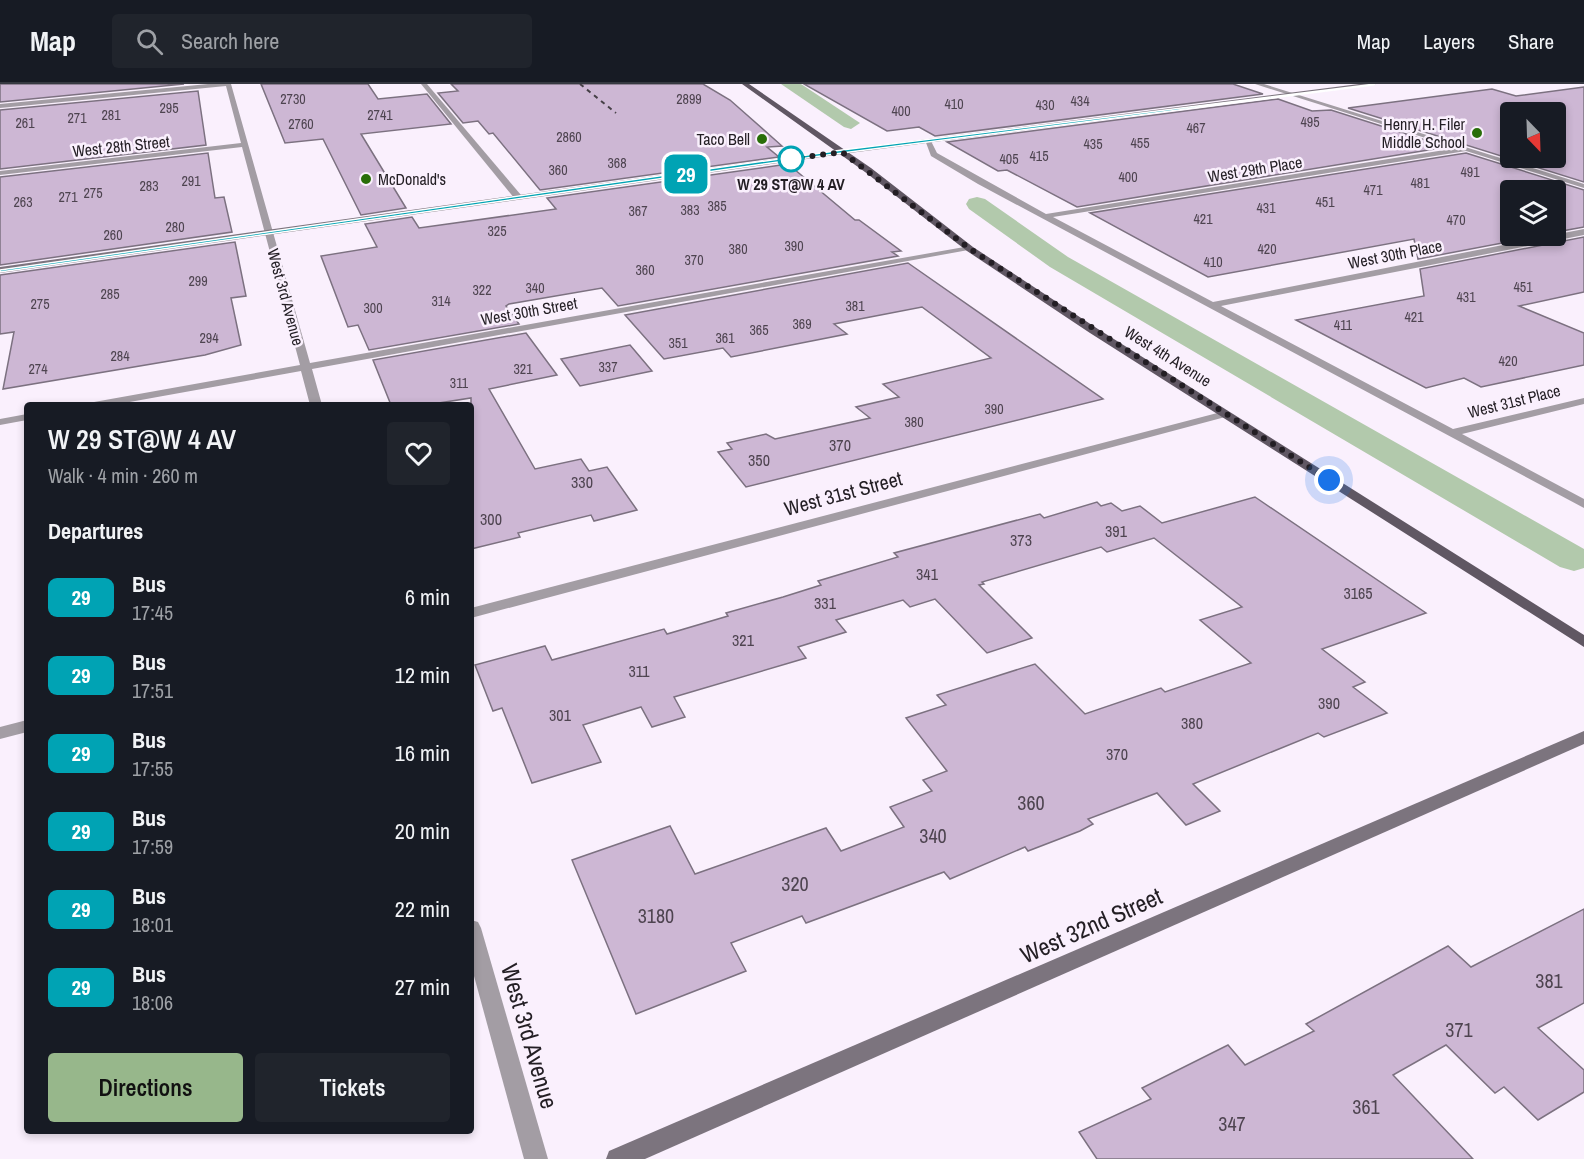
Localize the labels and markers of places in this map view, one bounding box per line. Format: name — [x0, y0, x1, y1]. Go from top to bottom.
place label: Henry H. Filer Middle School — [1382, 113, 1466, 153]
marker: Henry H. Filer Middle School — [1470, 126, 1484, 140]
place label: Taco Bell — [697, 128, 750, 150]
marker: Taco Bell — [755, 132, 769, 146]
marker: W 29 ST@W 4 AV — [778, 146, 804, 172]
place label: McDonald's — [378, 168, 446, 190]
marker: McDonald's — [359, 172, 373, 186]
place label: W 29 ST@W 4 AV — [737, 173, 845, 195]

